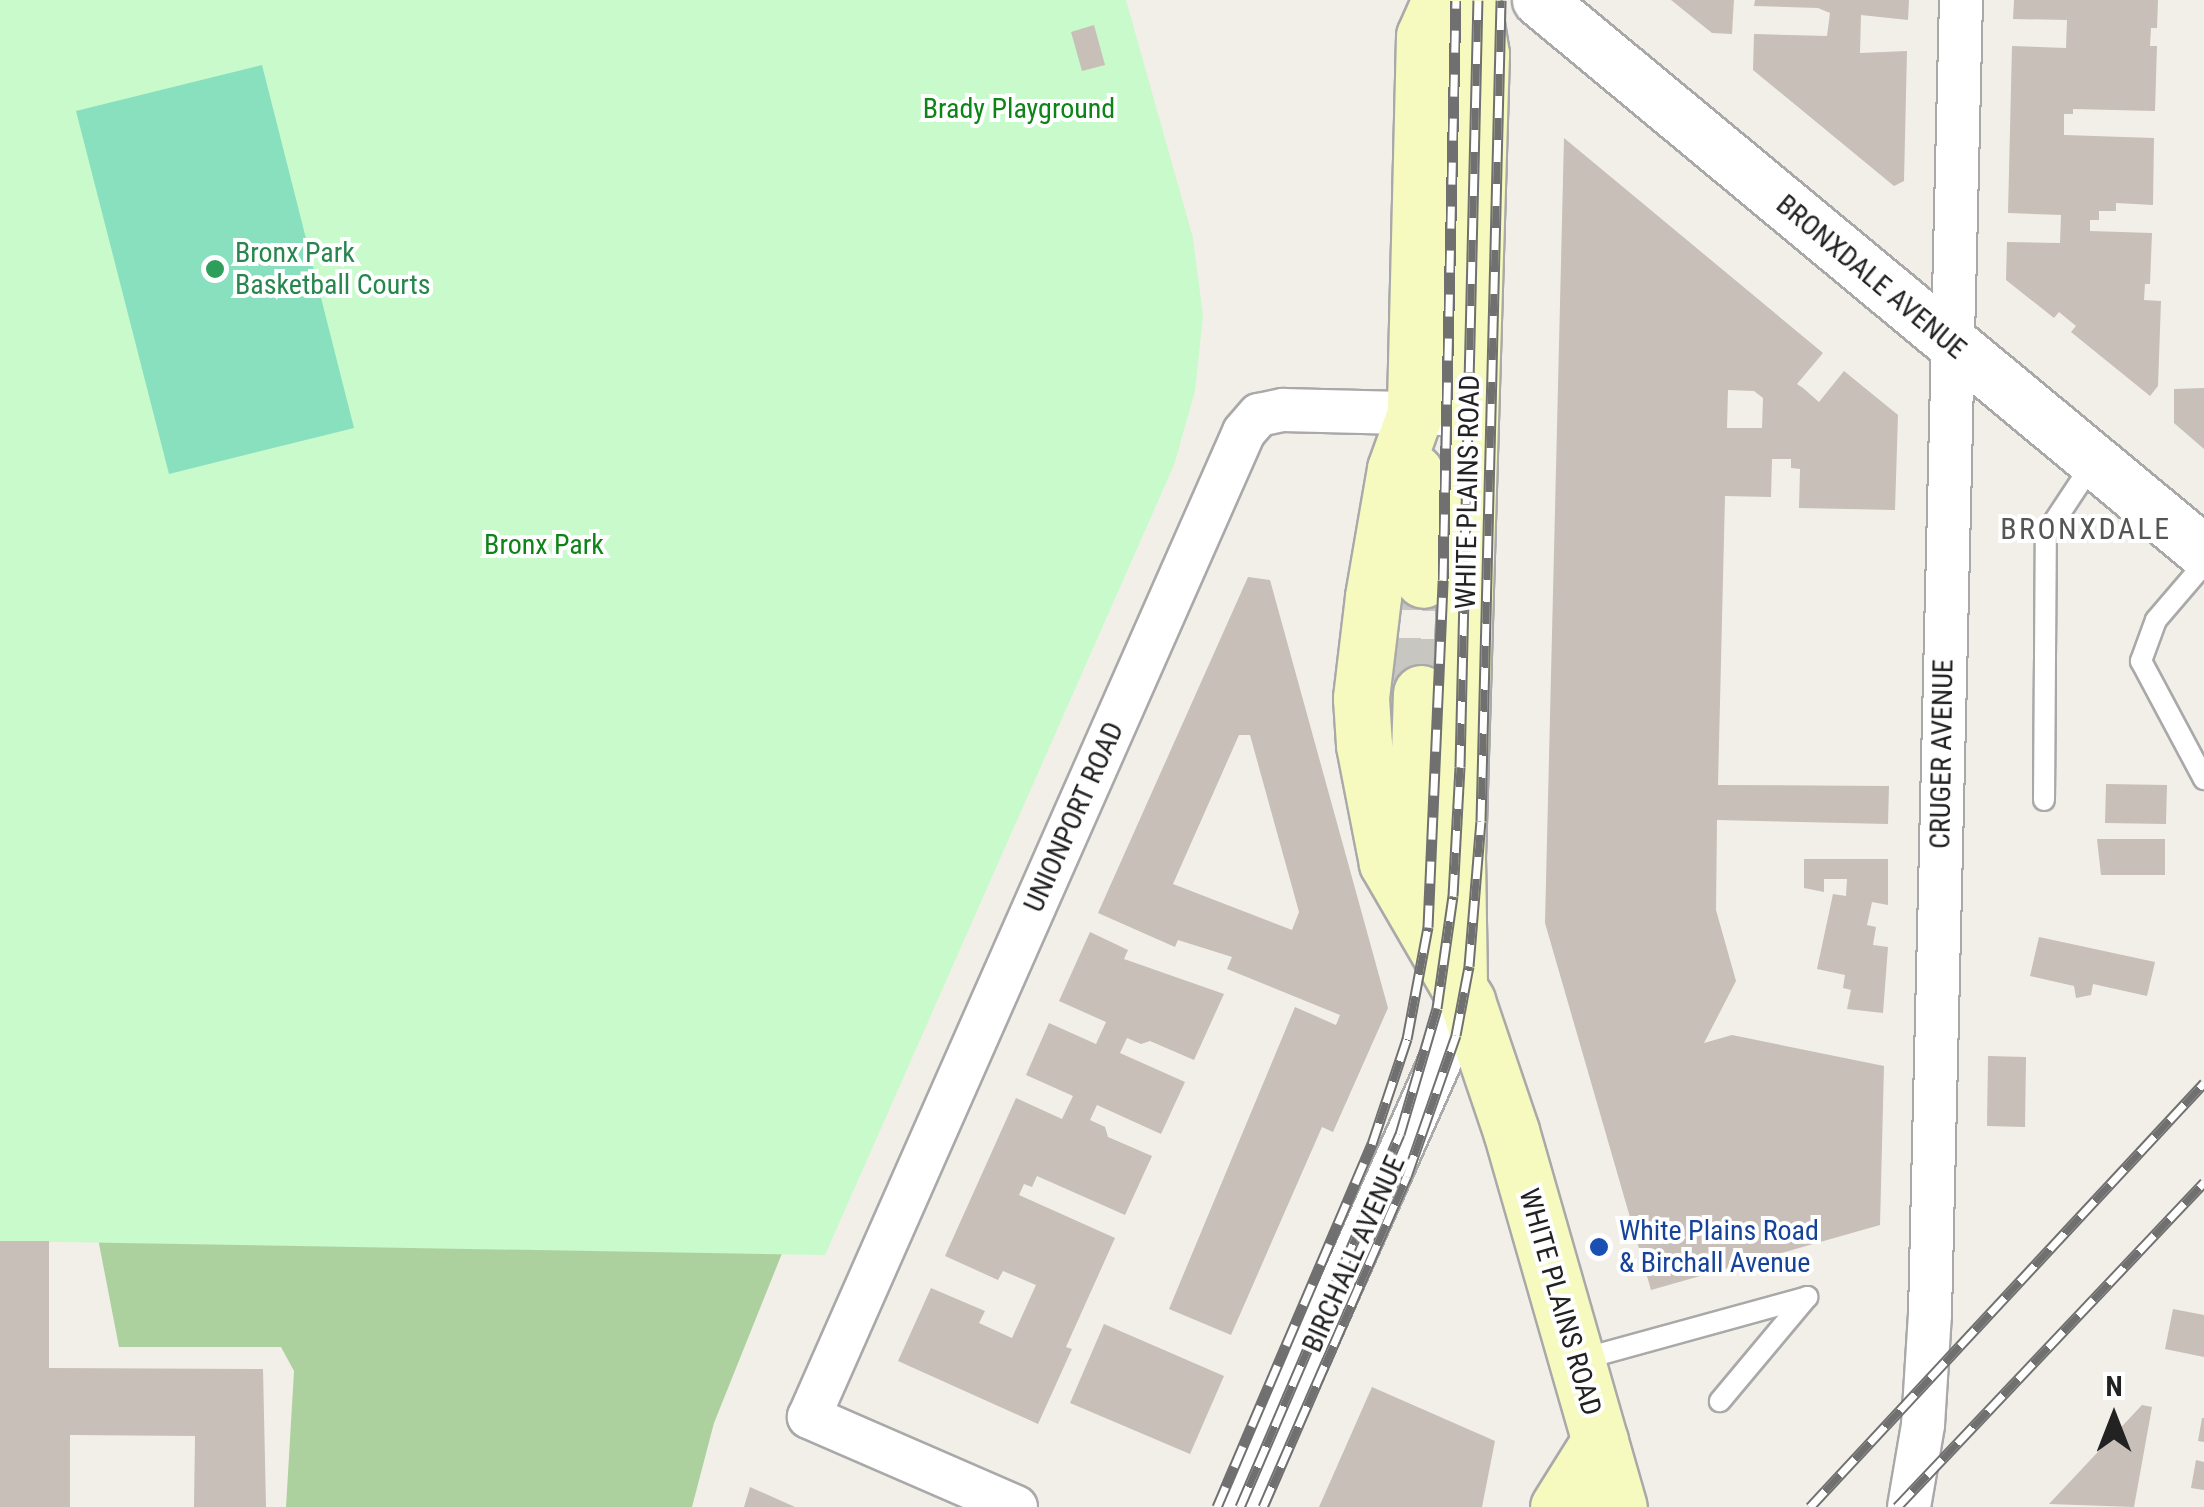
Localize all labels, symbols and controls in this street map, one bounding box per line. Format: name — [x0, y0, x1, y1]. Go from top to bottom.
park label: Brady Playground — [923, 92, 1115, 126]
street label: BRONXDALE AVENUE — [1769, 188, 1973, 366]
place label: Bronx Park Basketball Courts — [235, 236, 430, 302]
marker: Bronx Park Basketball Courts — [204, 258, 226, 280]
street label: WHITE PLAINS ROAD — [1449, 375, 1487, 609]
district label: BRONXDALE — [2000, 511, 2172, 547]
park label: Bronx Park — [484, 528, 604, 562]
street label: CRUGER AVENUE — [1924, 659, 1960, 849]
street label: UNIONPORT ROAD — [1017, 717, 1131, 917]
street label: BIRCHALL AVENUE — [1296, 1151, 1412, 1357]
street label: WHITE PLAINS ROAD — [1512, 1185, 1608, 1419]
place label: White Plains Road & Birchall Avenue — [1619, 1214, 1819, 1280]
marker: White Plains Road & Birchall Avenue — [1588, 1236, 1610, 1258]
north arrow — [2064, 1367, 2164, 1467]
text: N — [2105, 1370, 2123, 1403]

